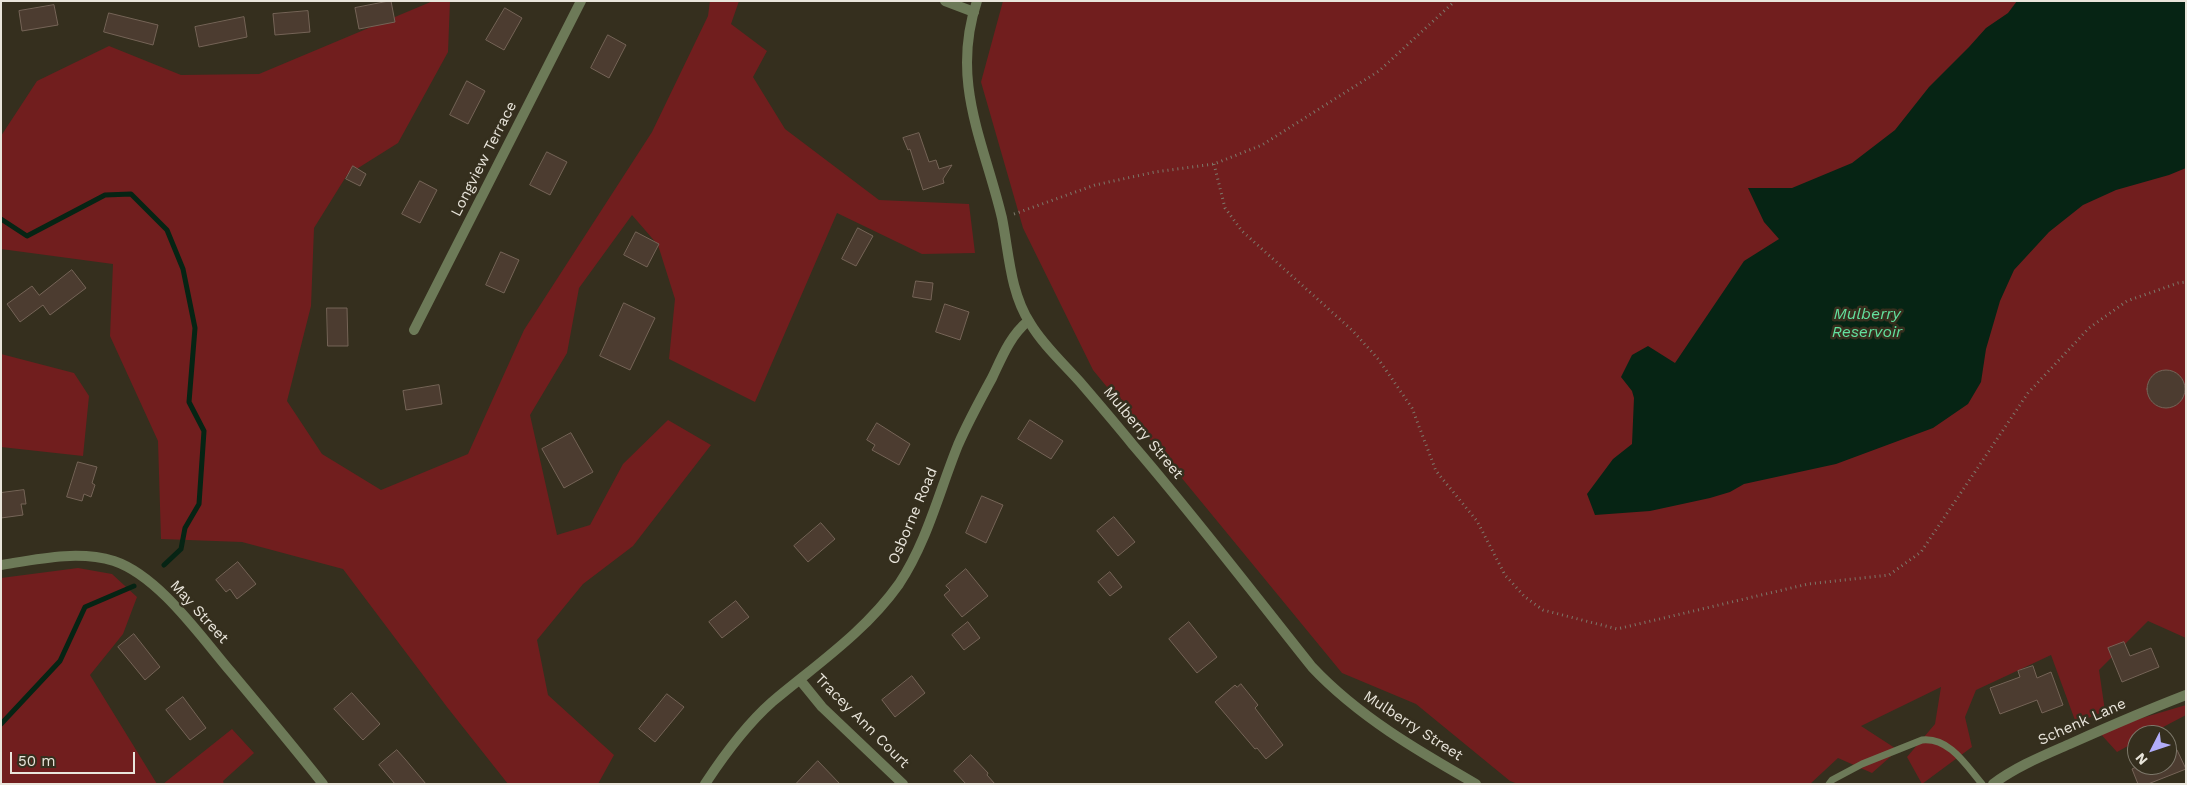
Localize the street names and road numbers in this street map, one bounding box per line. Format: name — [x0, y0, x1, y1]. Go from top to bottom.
street label: Longview Terrace — [447, 99, 521, 219]
street label: Mulberry Street — [1099, 383, 1187, 483]
street label: Osborne Road — [885, 465, 941, 567]
street label: May Street — [166, 577, 232, 647]
street label: Tracey Ann Court — [811, 670, 913, 772]
street label: Mulberry Street — [1360, 687, 1466, 765]
street label: Schenk Lane — [2035, 695, 2129, 749]

